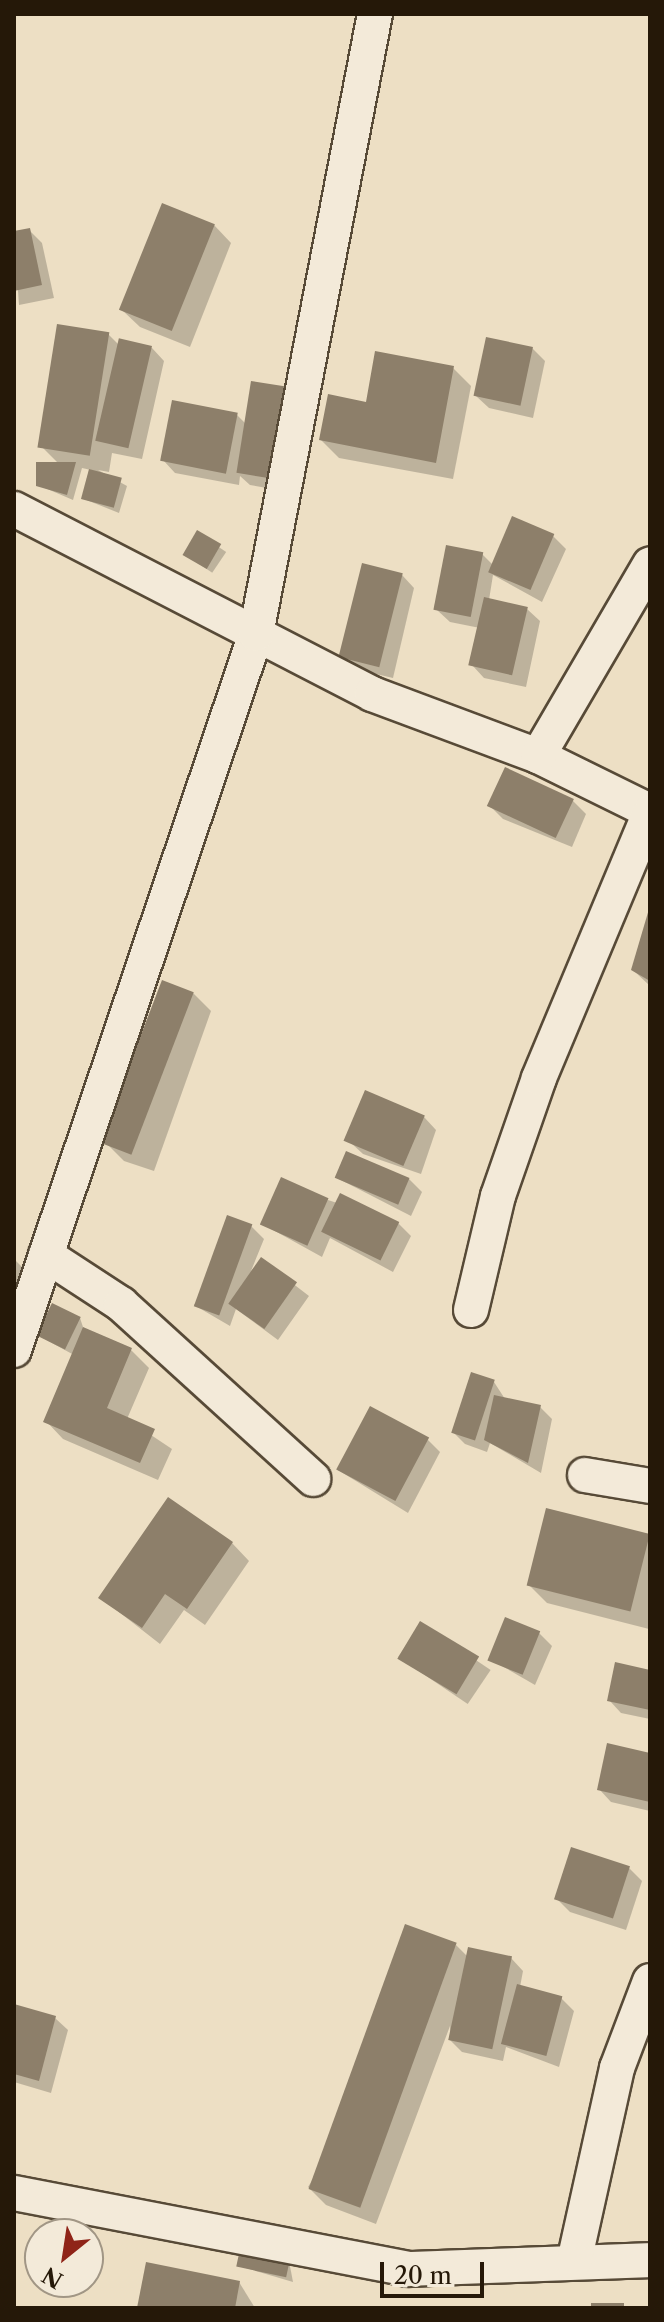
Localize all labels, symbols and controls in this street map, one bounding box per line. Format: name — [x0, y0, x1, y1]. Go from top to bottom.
north arrow — [24, 2218, 104, 2298]
scale bar — [384, 2246, 488, 2296]
text: N — [38, 2261, 68, 2294]
text: 20 m — [394, 2261, 452, 2290]

